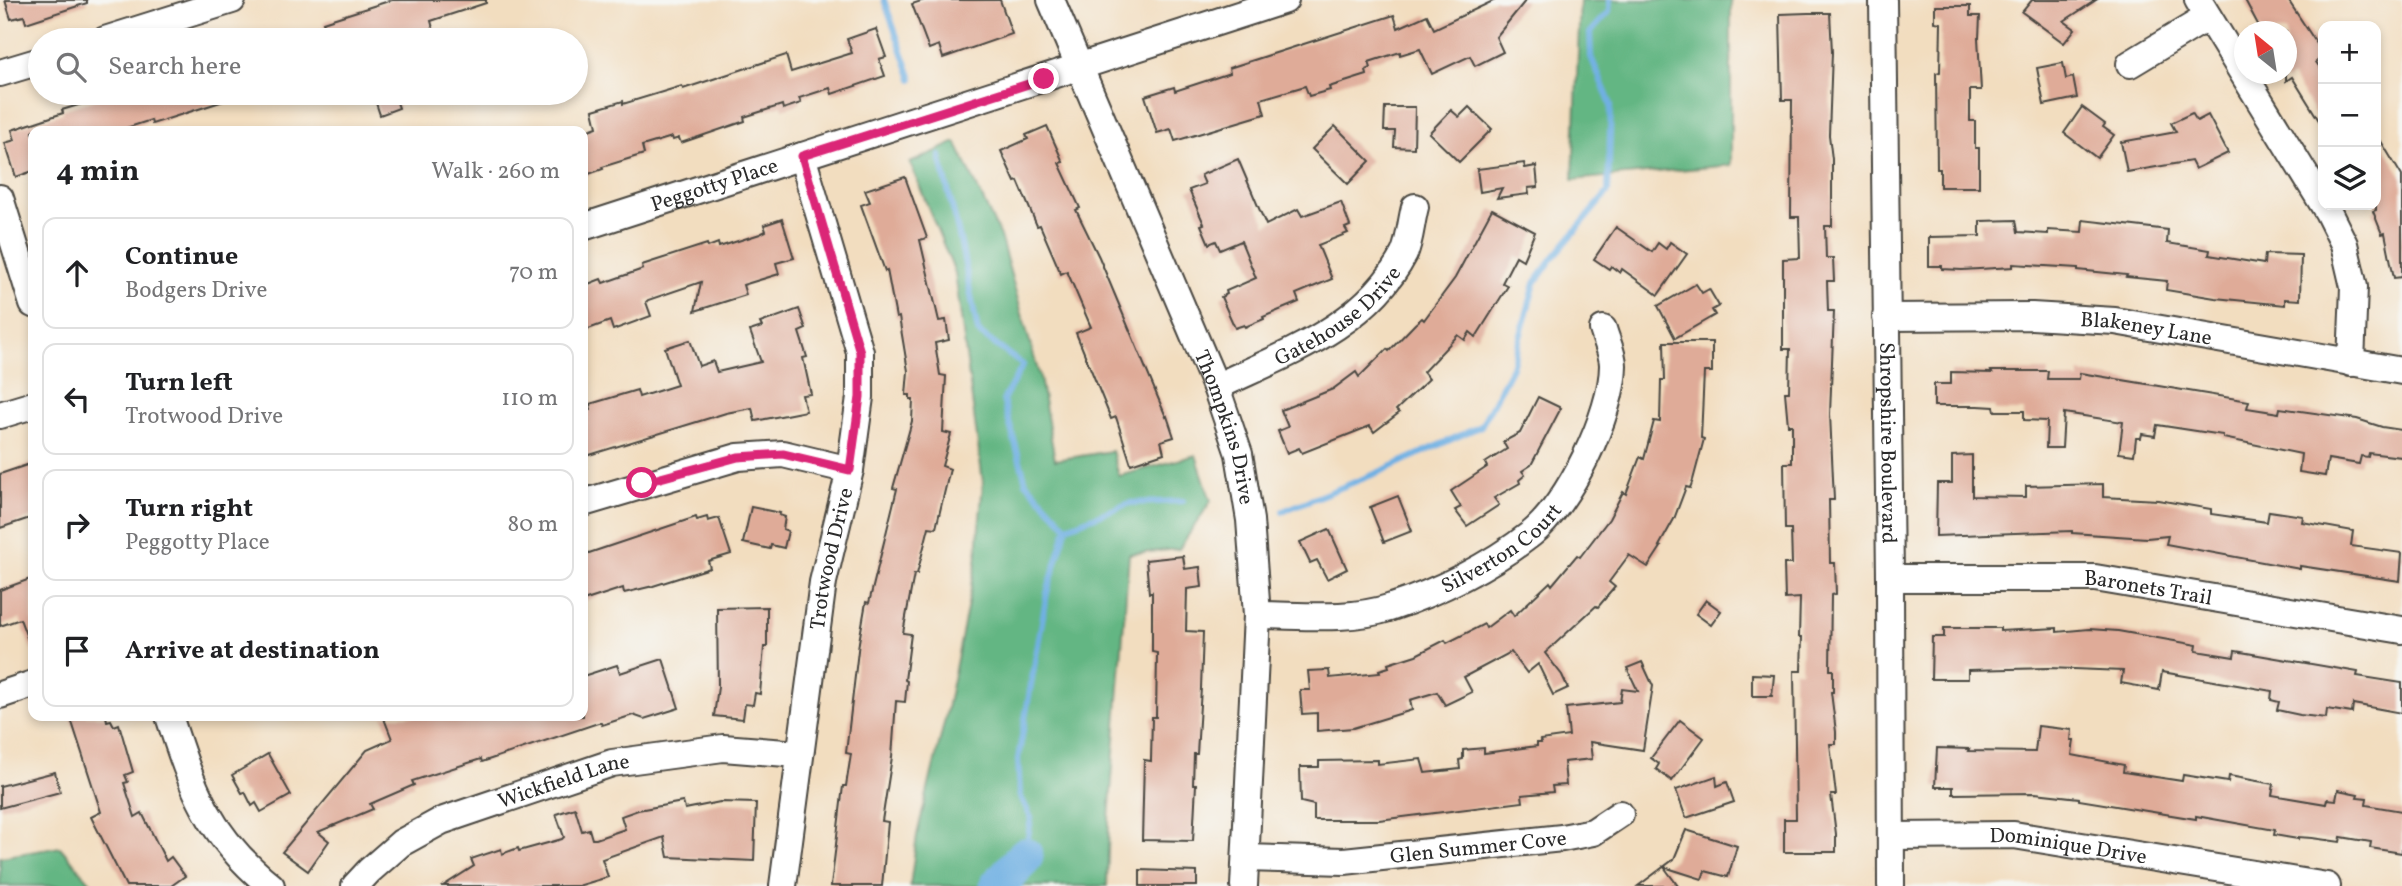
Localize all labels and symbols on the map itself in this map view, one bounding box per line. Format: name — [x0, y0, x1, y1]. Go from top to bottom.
north arrow — [2234, 21, 2297, 84]
route end — [1028, 63, 1059, 94]
street label: Peggotty Place — [647, 152, 782, 220]
street label: Gatehouse Drive — [1270, 261, 1409, 374]
street label: Blakeney Lane — [2079, 306, 2214, 354]
street label: Shropshire Boulevard — [1871, 342, 1903, 544]
street label: Thompkins Drive — [1186, 346, 1260, 507]
route start — [626, 467, 657, 498]
street label: Trotwood Drive — [804, 485, 861, 632]
street label: Silverton Court — [1437, 498, 1570, 602]
street label: Baronets Trail — [2084, 565, 2214, 614]
street label: Wickfield Lane — [494, 748, 631, 817]
street label: Dominique Drive — [1989, 822, 2149, 872]
street label: Glen Summer Cove — [1389, 825, 1568, 872]

